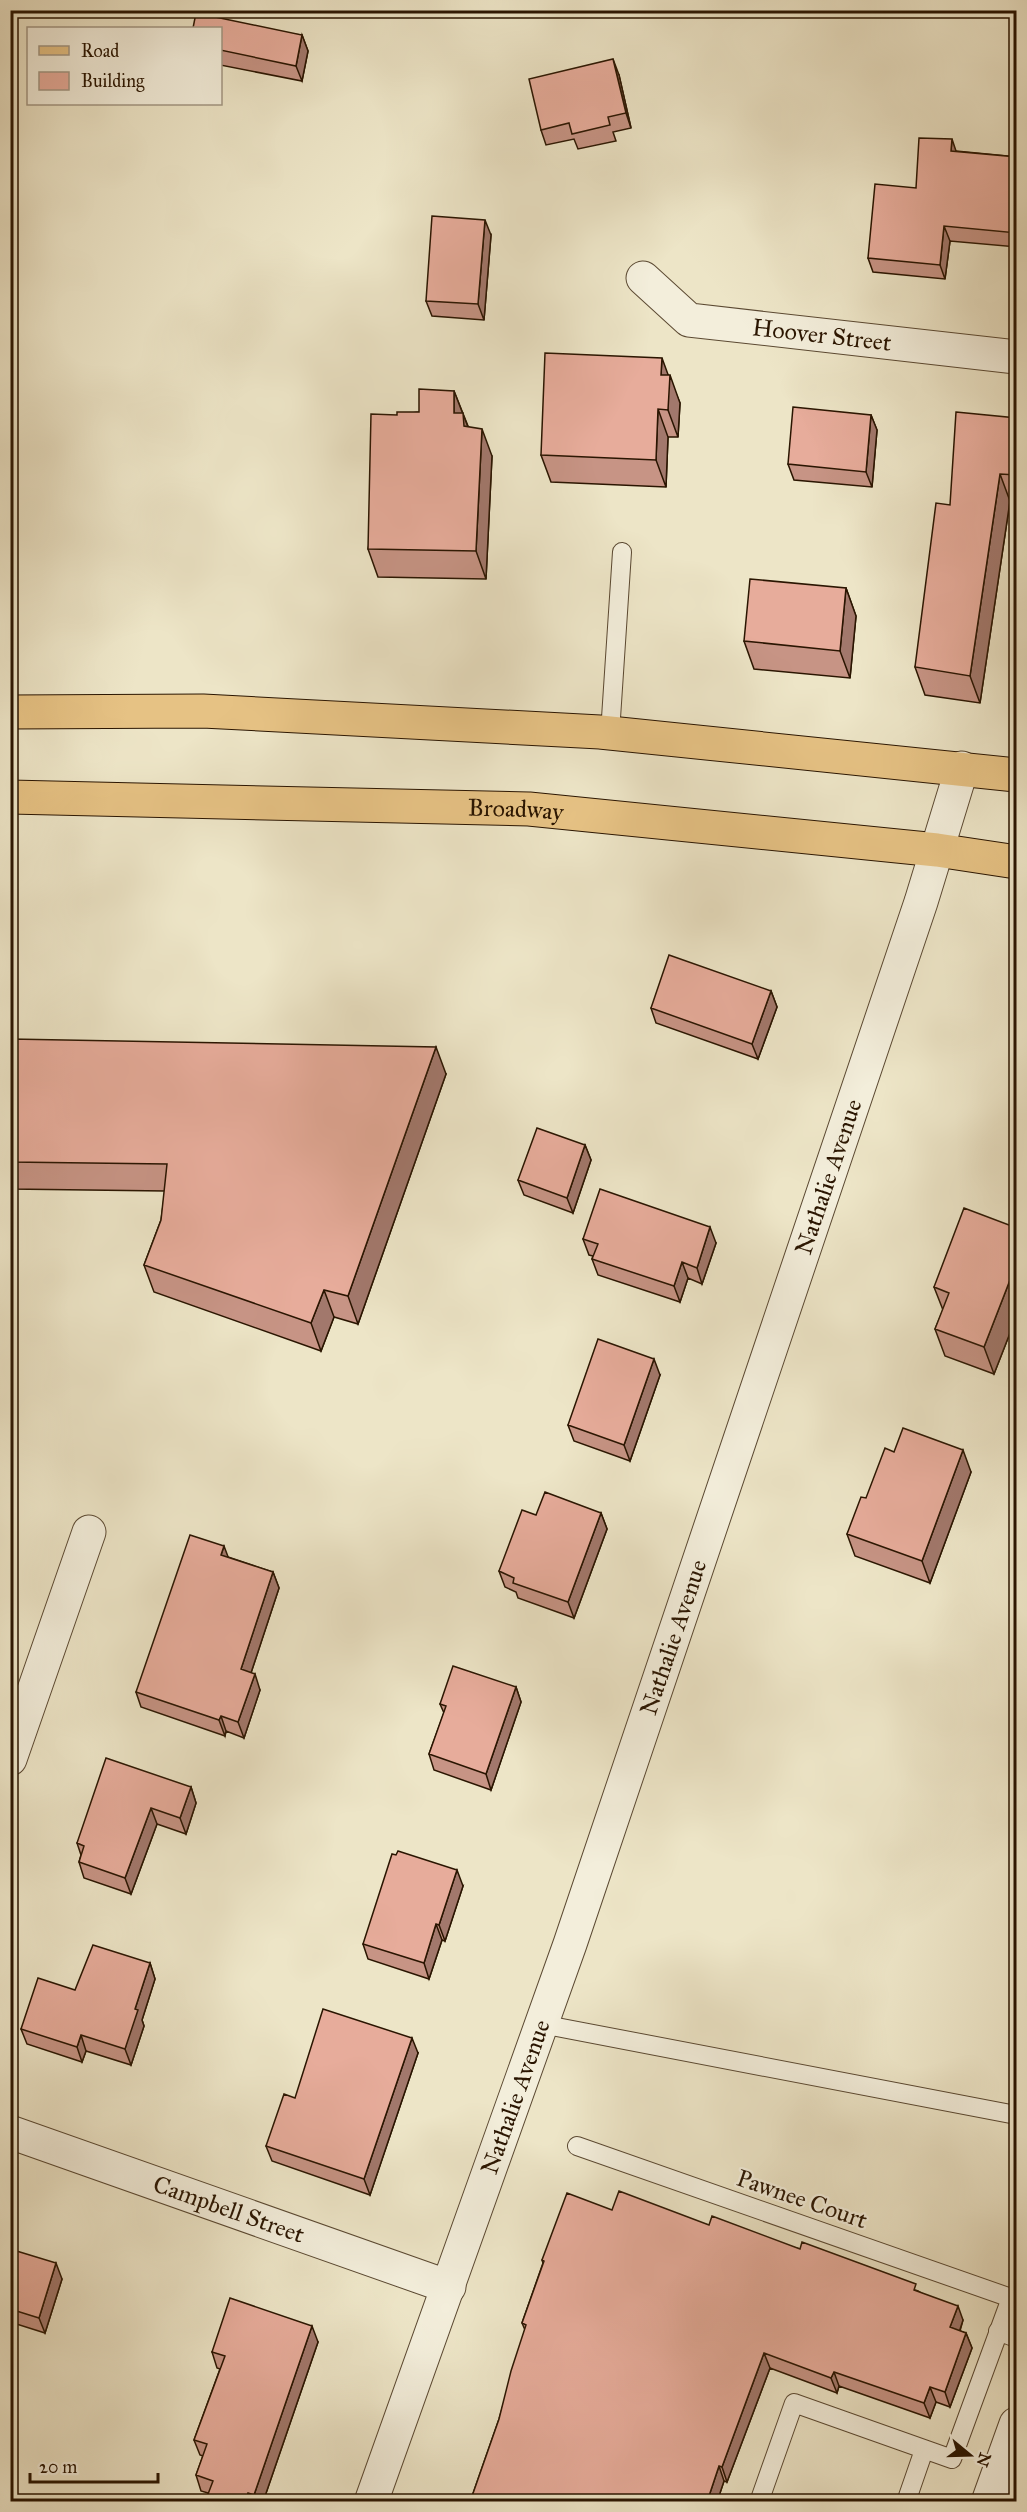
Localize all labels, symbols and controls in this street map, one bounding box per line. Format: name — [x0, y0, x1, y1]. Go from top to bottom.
legend — [27, 27, 222, 105]
text: Road — [81, 40, 119, 62]
text: Building — [81, 70, 145, 93]
street label: Hoover Street — [751, 312, 894, 358]
street label: Broadway — [468, 793, 566, 827]
street label: Nathalie Avenue — [788, 1095, 869, 1258]
street label: Nathalie Avenue — [633, 1556, 713, 1719]
street label: Nathalie Avenue — [474, 2016, 557, 2178]
street label: Pawnee Court — [733, 2163, 872, 2235]
street label: Campbell Street — [149, 2169, 309, 2250]
north arrow — [940, 2425, 1000, 2485]
scale bar — [30, 2446, 158, 2484]
text: N — [972, 2450, 995, 2470]
text: 20 m — [39, 2456, 77, 2478]

